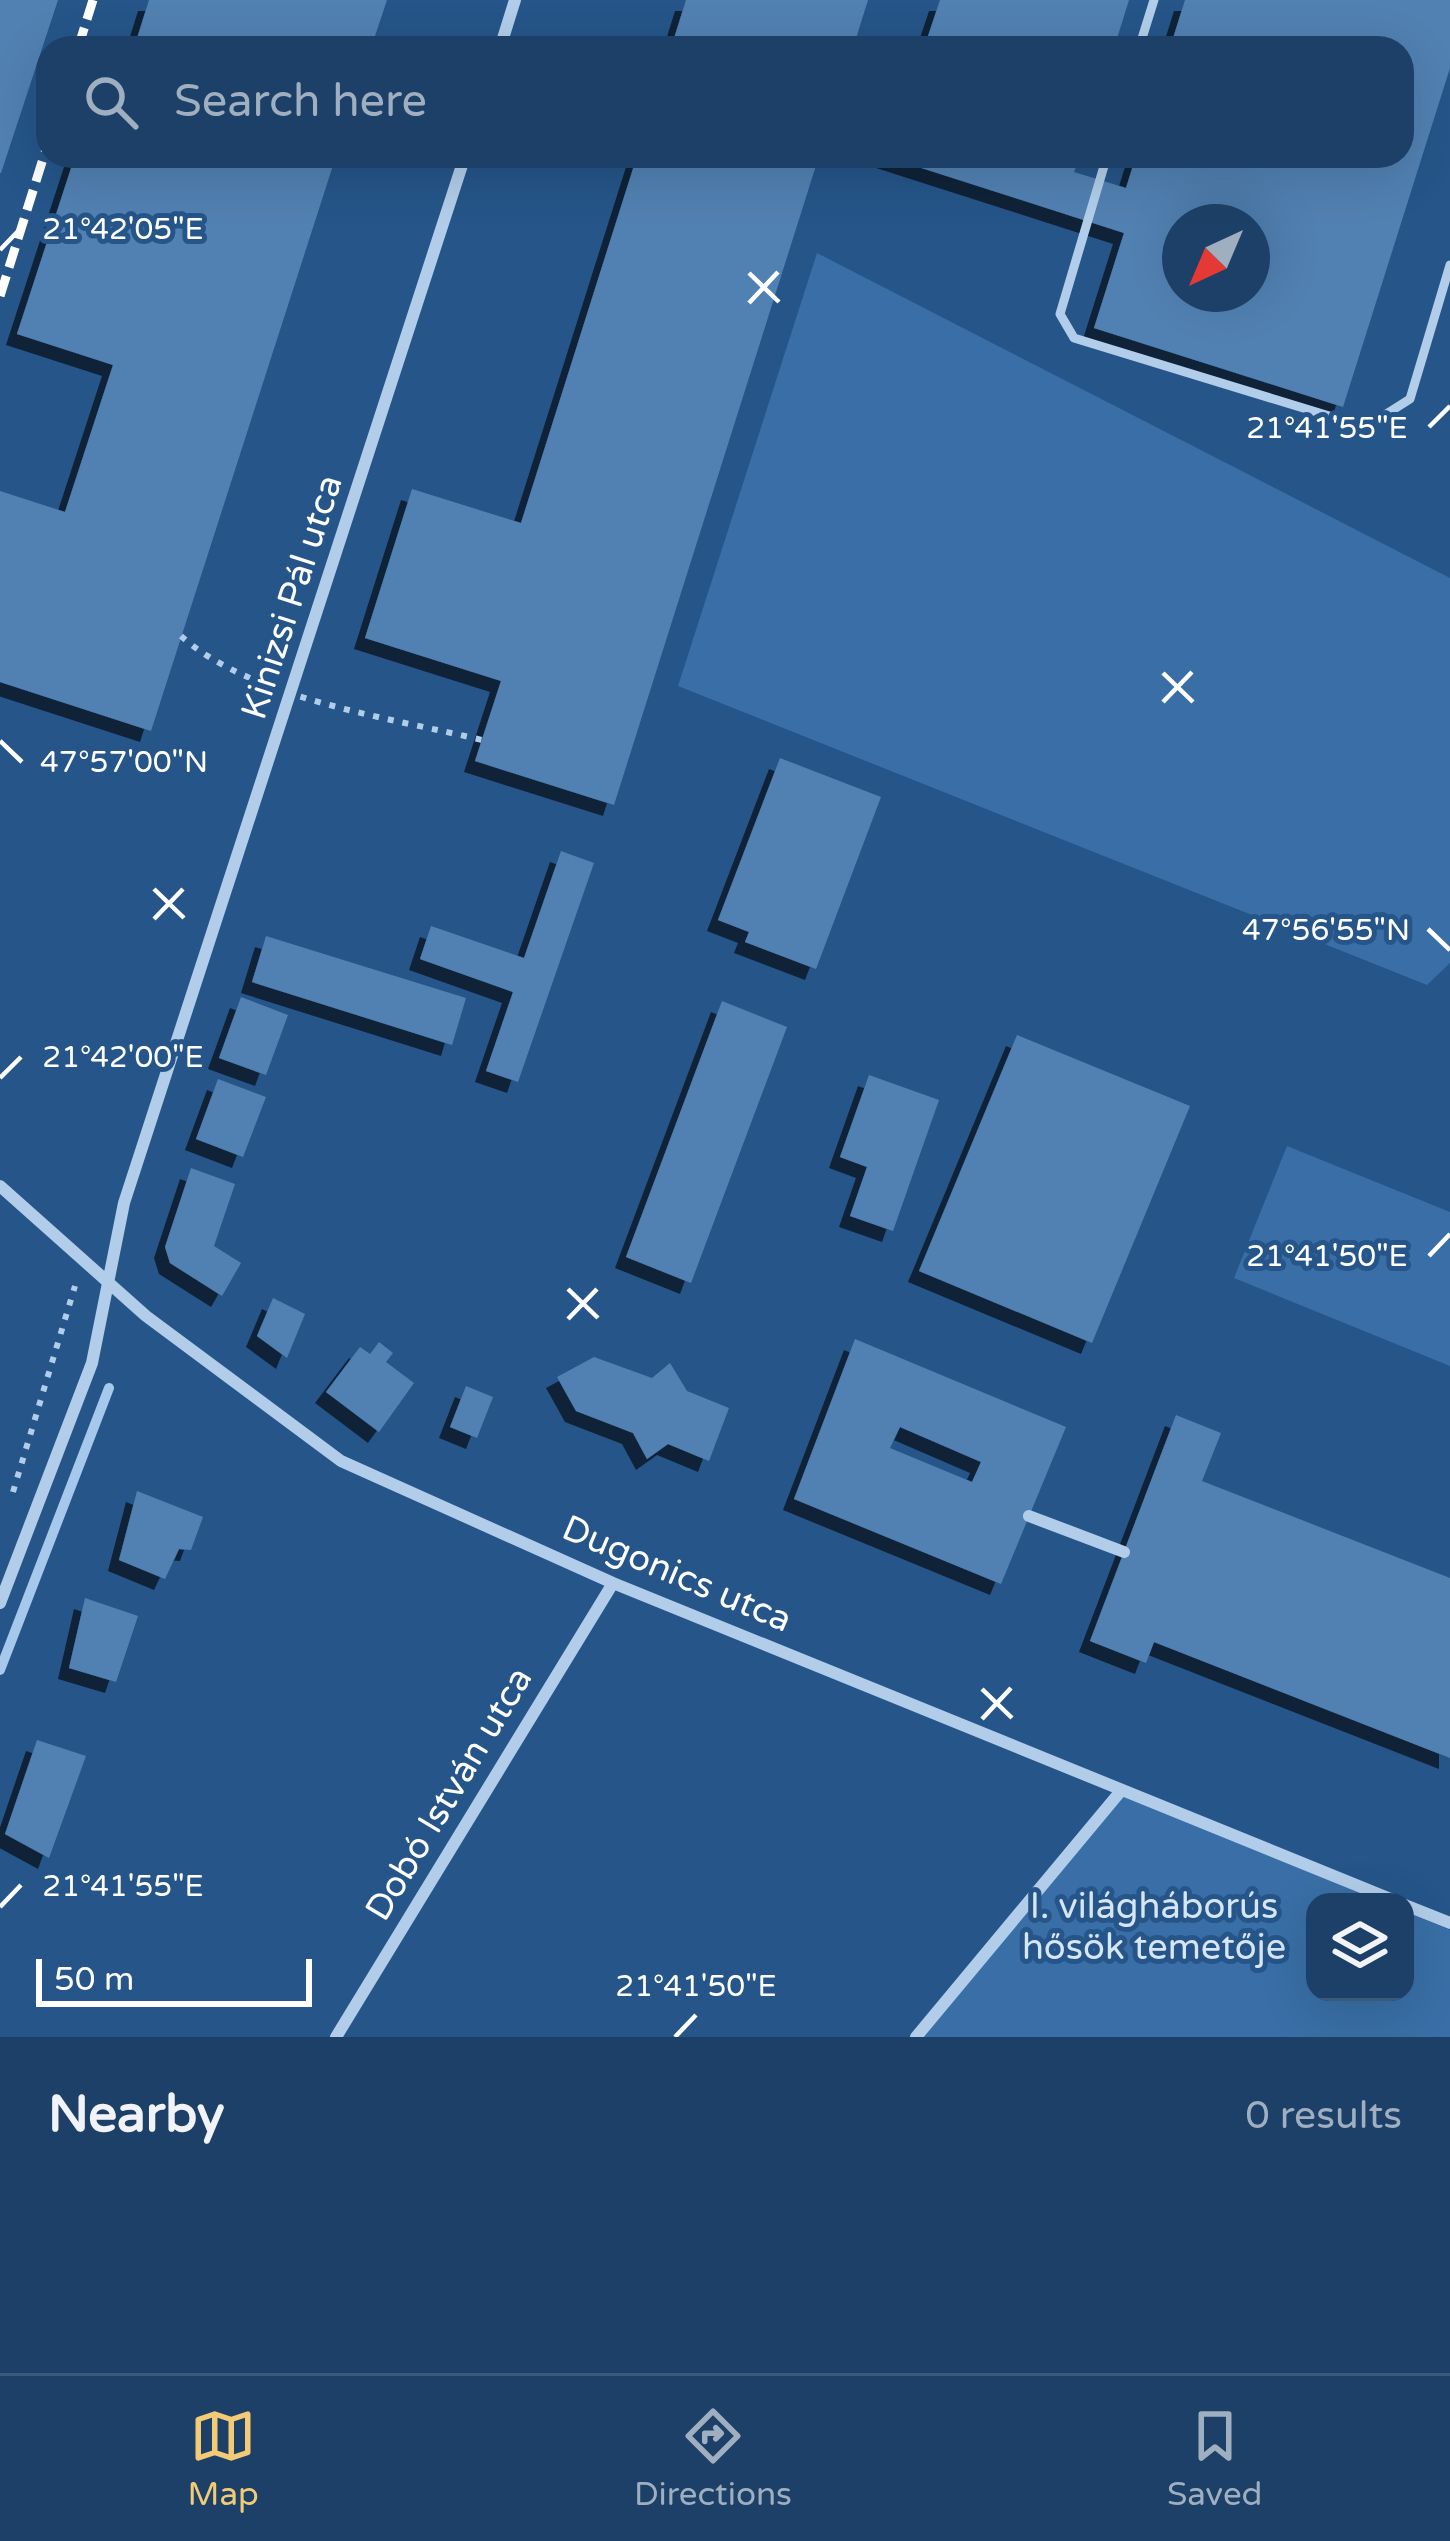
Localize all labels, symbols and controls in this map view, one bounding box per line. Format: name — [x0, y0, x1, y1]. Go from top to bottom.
search box — [36, 36, 1414, 168]
icon: search — [78, 69, 144, 135]
text: Search here — [174, 75, 427, 129]
north arrow — [1162, 204, 1270, 312]
text: 21°42'05"E — [42, 211, 204, 248]
text: 21°41'55"E — [1246, 410, 1408, 447]
street label: Kinizsi Pál utca — [232, 469, 352, 725]
text: 47°57'00"N — [40, 744, 208, 781]
text: 47°56'55"N — [1242, 912, 1410, 949]
text: 21°42'00"E — [42, 1039, 204, 1076]
text: 21°41'50"E — [1246, 1238, 1408, 1275]
street label: Dugonics utca — [556, 1506, 798, 1642]
street label: Dobó István utca — [356, 1659, 542, 1929]
text: 21°41'55"E — [42, 1868, 204, 1905]
park label: I. világháborús hősök temetője — [1022, 1885, 1286, 1969]
map controls — [1306, 1893, 1414, 2001]
button: layers — [1306, 1893, 1414, 2001]
scale bar — [36, 1953, 312, 2006]
text: 50 m — [54, 1960, 134, 1999]
text: 21°41'50"E — [615, 1968, 777, 2005]
text: Nearby — [48, 2084, 225, 2146]
text: 0 results — [1245, 2092, 1402, 2139]
tab: Map — [188, 2403, 259, 2514]
tab: Directions — [634, 2403, 792, 2514]
tab: Saved — [1167, 2403, 1262, 2514]

